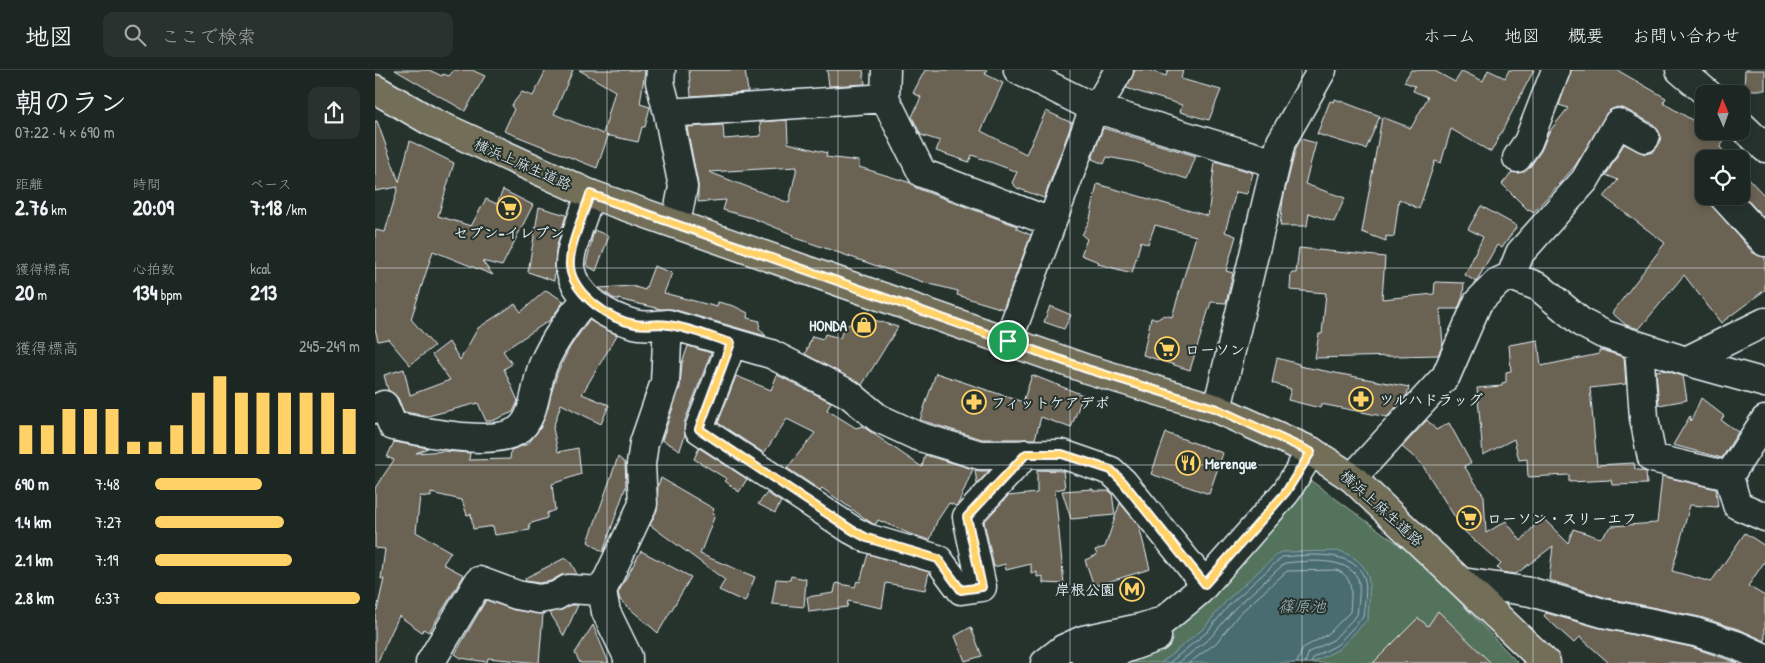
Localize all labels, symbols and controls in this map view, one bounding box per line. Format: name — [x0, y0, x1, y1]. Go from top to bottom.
search box — [103, 12, 453, 57]
text: 地図 — [25, 20, 73, 52]
icon: search — [121, 21, 149, 49]
text: ここで検索 — [161, 23, 256, 49]
text: ホーム — [1423, 23, 1476, 48]
text: 地図 — [1504, 23, 1540, 48]
text: 概要 — [1568, 23, 1604, 48]
text: お問い合わせ — [1632, 23, 1740, 48]
text: 朝のラン — [15, 83, 127, 121]
north arrow — [1695, 85, 1750, 140]
map controls — [1695, 85, 1750, 205]
button: share — [308, 87, 360, 139]
text: 07:22 · 4 × 690 m — [15, 121, 115, 143]
street label: 横浜上麻生道路 — [471, 133, 575, 195]
button: locate — [1695, 150, 1750, 205]
text: 距離 — [15, 174, 43, 193]
text: 時間 — [133, 174, 161, 193]
text: ペース — [250, 174, 292, 193]
text: 2.76 — [15, 193, 48, 222]
text: 20:09 — [133, 193, 174, 222]
text: 7:18 — [250, 193, 282, 222]
supermarket icon: セブン-イレブン — [496, 195, 522, 221]
text: km — [48, 200, 67, 219]
text: /km — [282, 200, 307, 219]
place label: セブン-イレブン — [453, 222, 565, 243]
text: 獲得標高 — [15, 259, 71, 278]
text: 心拍数 — [133, 259, 175, 278]
text: kcal — [250, 259, 271, 278]
text: 20 — [15, 278, 34, 307]
text: 134 — [133, 278, 158, 307]
text: 213 — [250, 278, 277, 307]
text: m — [34, 285, 47, 304]
text: bpm — [158, 285, 182, 304]
shop icon: HONDA — [851, 312, 877, 338]
place label: HONDA — [809, 315, 848, 336]
pin — [987, 320, 1029, 362]
icon: arrive — [994, 327, 1022, 355]
text: 245–249 m — [299, 335, 360, 357]
supermarket icon: ローソン — [1154, 336, 1180, 362]
text: 獲得標高 — [15, 337, 79, 359]
place label: ローソン — [1185, 339, 1245, 360]
pharmacy icon: ツルハドラッグ — [1348, 386, 1374, 412]
pharmacy icon: フィットケアデポ — [961, 389, 987, 415]
place label: ツルハドラッグ — [1379, 389, 1483, 410]
place label: フィットケアデポ — [991, 392, 1110, 413]
restaurant icon: Merengue — [1175, 450, 1201, 476]
place label: Merengue — [1205, 453, 1257, 475]
street label: 横浜上麻生道路 — [1336, 465, 1428, 551]
text: 690 m — [15, 473, 49, 495]
text: 7:48 — [95, 473, 120, 495]
supermarket icon: ローソン・スリーエフ — [1456, 505, 1482, 531]
place label: ローソン・スリーエフ — [1487, 508, 1637, 529]
text: 1.4 km — [15, 511, 51, 533]
text: 7:27 — [95, 511, 122, 533]
text: 2.1 km — [15, 549, 53, 571]
text: 7:19 — [95, 549, 118, 571]
metro station icon: 岸根公園 — [1119, 576, 1145, 602]
place label: 岸根公園 — [1055, 579, 1115, 600]
text: 2.8 km — [15, 587, 54, 609]
text: 6:37 — [95, 587, 120, 609]
water label: 篠原池 — [1278, 595, 1327, 617]

